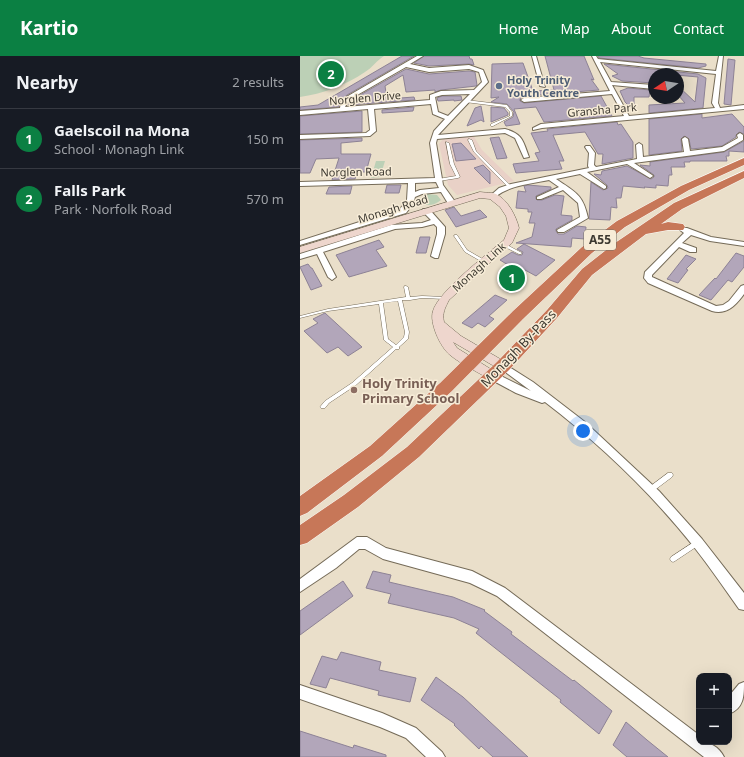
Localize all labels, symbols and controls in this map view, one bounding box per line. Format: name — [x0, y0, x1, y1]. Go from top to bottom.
text: Kartio — [20, 15, 78, 41]
text: Home — [499, 19, 538, 38]
text: Map — [560, 19, 590, 38]
text: About — [612, 19, 651, 38]
text: Contact — [673, 19, 724, 38]
pin: 2 — [318, 59, 344, 89]
north arrow — [648, 68, 684, 104]
text: Nearby — [16, 71, 78, 94]
place label: Holy Trinity Youth Centre — [507, 72, 579, 100]
text: 2 results — [232, 73, 284, 91]
marker: Holy Trinity Youth Centre — [494, 81, 504, 91]
street label: Norglen Drive — [328, 87, 402, 108]
street label: Gransha Park — [567, 99, 637, 120]
text: Gaelscoil na Mona — [54, 120, 190, 140]
text: 1 — [25, 130, 33, 148]
text: 150 m — [246, 130, 284, 148]
text: School · Monagh Link — [54, 140, 184, 158]
street label: Norglen Road — [320, 163, 392, 180]
text: Falls Park — [54, 180, 126, 200]
text: 2 — [25, 190, 33, 208]
text: 570 m — [246, 190, 284, 208]
street label: Monagh Road — [356, 191, 430, 226]
text: Park · Norfolk Road — [54, 200, 172, 218]
road number: A55 — [584, 230, 616, 250]
street label: Monagh Link — [449, 238, 509, 295]
pin: 1 — [499, 263, 525, 293]
street label: Monagh By-Pass — [476, 305, 560, 391]
place label: Holy Trinity Primary School — [362, 374, 459, 407]
marker: Holy Trinity Primary School — [349, 385, 359, 395]
your location — [573, 421, 593, 441]
map controls — [696, 673, 732, 745]
button: + — [696, 673, 732, 709]
button: − — [696, 709, 732, 745]

